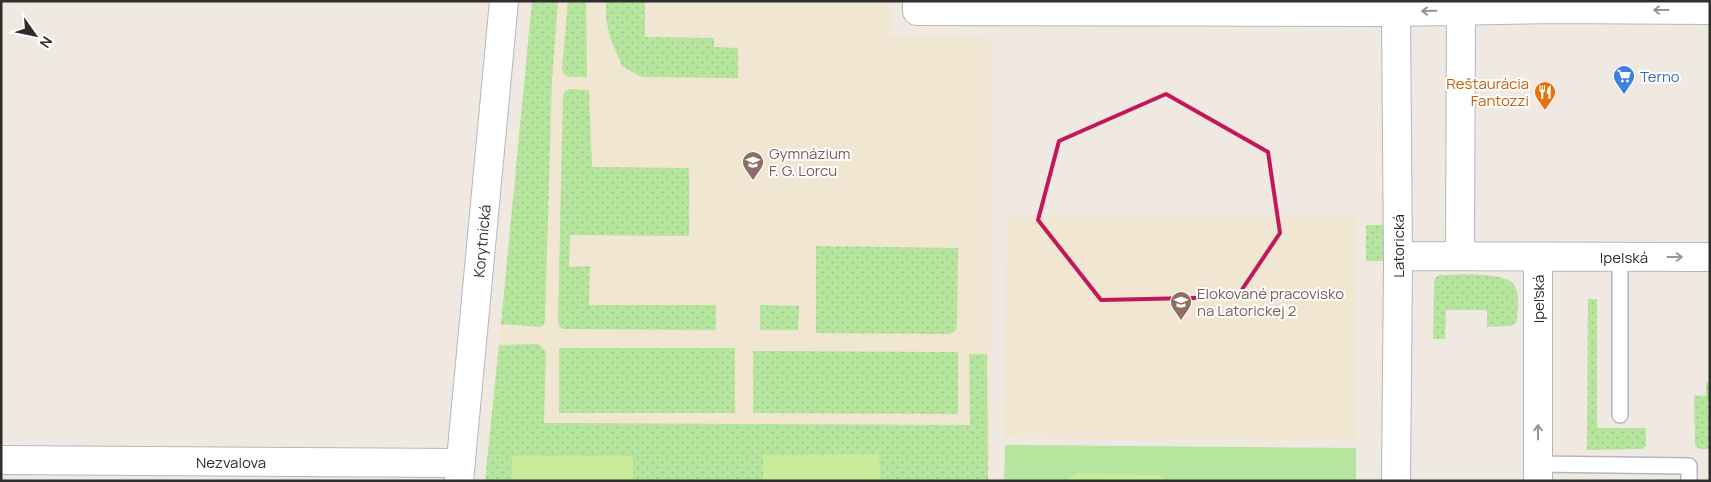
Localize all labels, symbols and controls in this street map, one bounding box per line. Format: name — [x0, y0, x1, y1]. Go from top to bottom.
one-way arrow — [1653, 5, 1670, 15]
one-way arrow — [1421, 6, 1437, 16]
north arrow — [10, 10, 60, 60]
text: N — [36, 33, 57, 52]
supermarket icon: Terno — [1612, 64, 1636, 95]
place label: Terno — [1640, 66, 1680, 87]
place label: Reštaurácia Fantozzi — [1446, 73, 1529, 111]
restaurant icon: Reštaurácia Fantozzi — [1533, 80, 1557, 111]
place label: Gymnázium F. G. Lorcu — [769, 143, 851, 181]
school or university icon: Gymnázium F. G. Lorcu — [741, 150, 765, 181]
street label: Korytnická — [468, 203, 496, 279]
street label: Latorická — [1388, 214, 1409, 278]
street label: Ipelská — [1600, 247, 1648, 268]
one-way arrow — [1666, 252, 1682, 262]
street label: Ipeľská — [1528, 275, 1549, 323]
place label: Elokované pracovisko na Latorickej 2 — [1197, 283, 1344, 321]
school or university icon: Elokované pracovisko na Latorickej 2 — [1169, 290, 1193, 321]
one-way arrow — [1533, 424, 1543, 440]
street label: Nezvalova — [196, 452, 266, 473]

